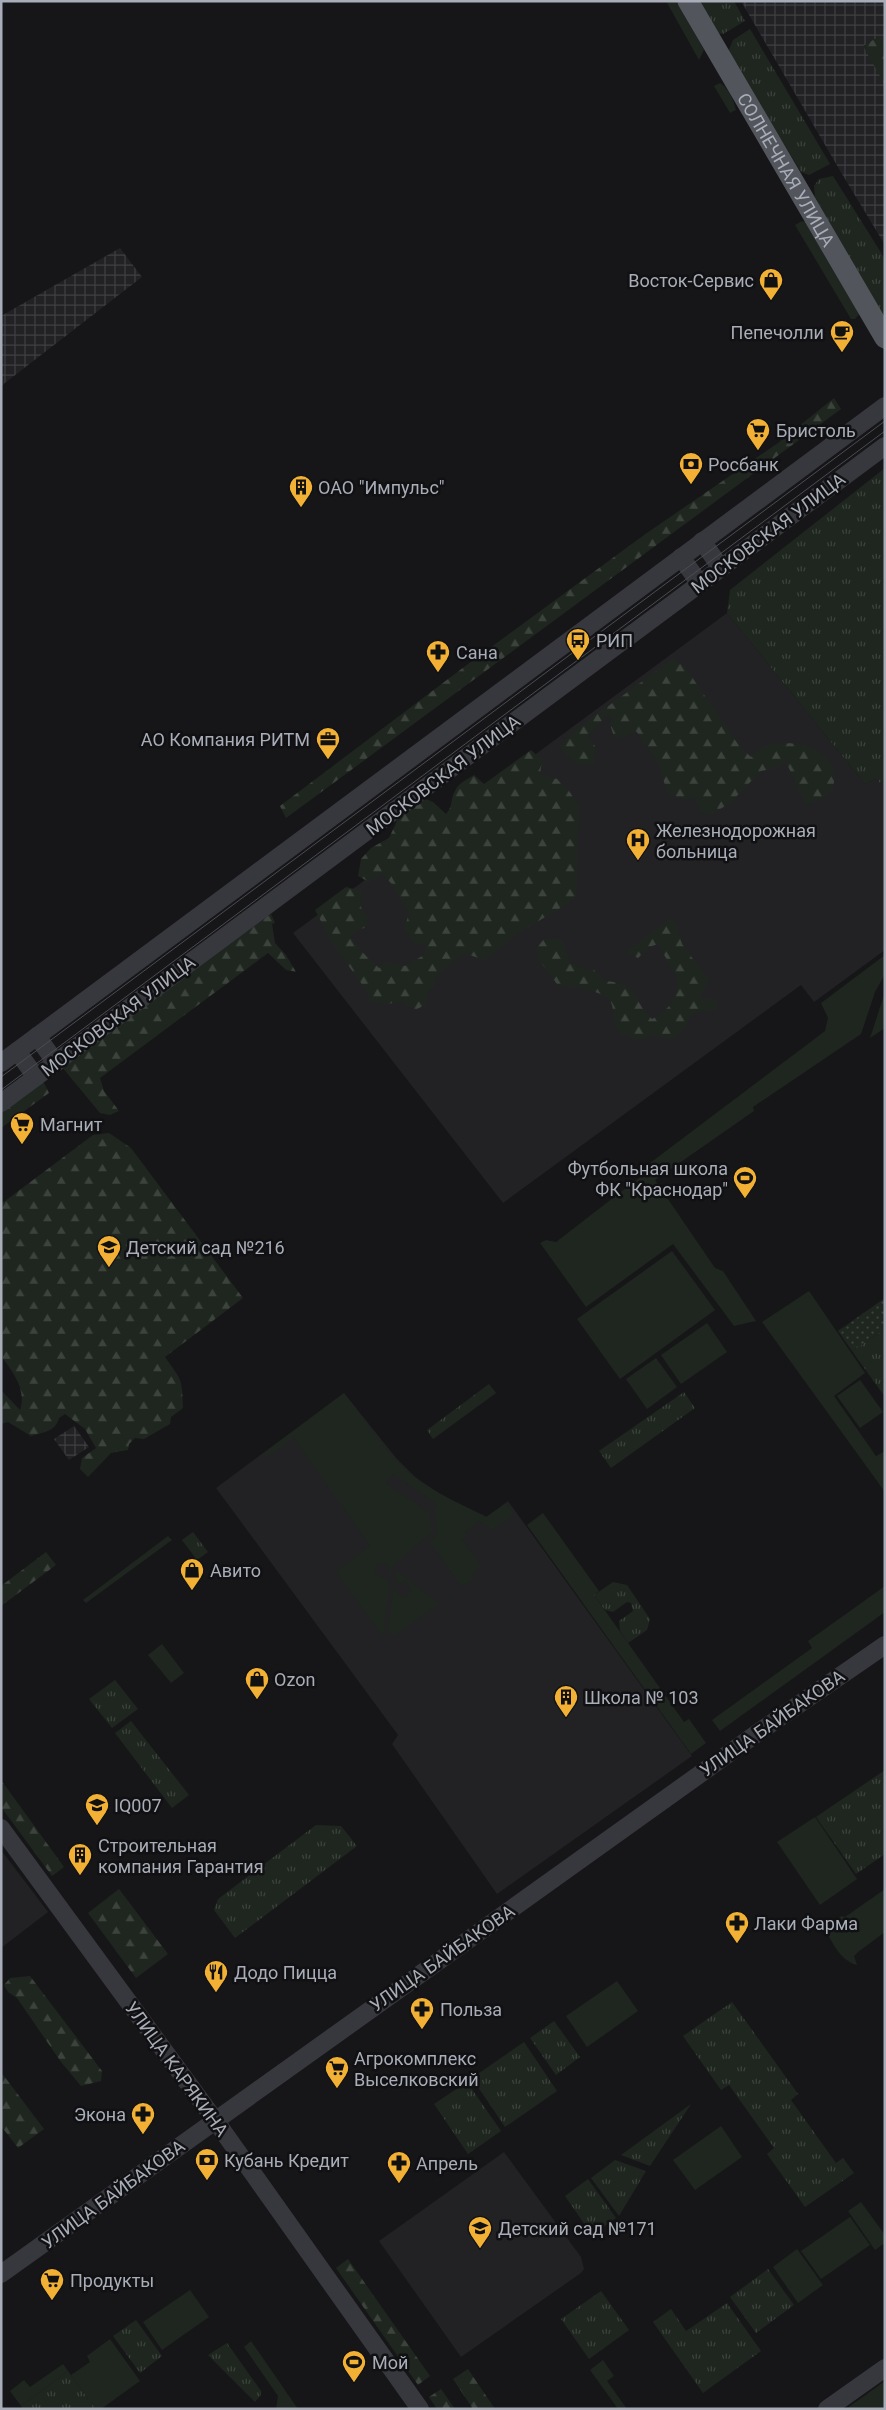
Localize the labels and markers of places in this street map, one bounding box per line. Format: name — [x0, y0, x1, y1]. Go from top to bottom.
shop icon: Восток-Сервис — [758, 267, 784, 301]
place label: Восток-Сервис — [628, 270, 754, 291]
cafe icon: Пепечолли — [829, 319, 855, 353]
place label: Пепечолли — [731, 322, 824, 343]
supermarket icon: Бристоль — [745, 417, 771, 451]
place label: Бристоль — [776, 420, 856, 441]
bank icon: Росбанк — [678, 451, 704, 485]
place label: Росбанк — [708, 454, 779, 475]
building icon: ОАО "Импульс" — [288, 474, 314, 508]
place label: ОАО "Импульс" — [318, 477, 444, 498]
bus stop icon: РИП — [565, 627, 591, 661]
place label: РИП — [596, 630, 633, 651]
pharmacy icon: Сана — [425, 639, 451, 673]
place label: Сана — [456, 642, 498, 663]
office icon: АО Компания РИТМ — [315, 726, 341, 760]
place label: АО Компания РИТМ — [141, 729, 310, 750]
place label: Железнодорожная больница — [656, 820, 816, 862]
hospital icon: Железнодорожная больница — [625, 827, 651, 861]
supermarket icon: Магнит — [9, 1111, 35, 1145]
place label: Магнит — [40, 1114, 103, 1135]
place label: Футбольная школа ФК "Краснодар" — [568, 1158, 728, 1200]
sports icon: Футбольная школа ФК "Краснодар" — [732, 1165, 758, 1199]
school or university icon: Детский сад №216 — [96, 1234, 122, 1268]
place label: Детский сад №216 — [126, 1237, 285, 1258]
shop icon: Авито — [179, 1557, 205, 1591]
place label: Авито — [210, 1560, 261, 1581]
shop icon: Ozon — [244, 1666, 270, 1700]
place label: Ozon — [274, 1669, 315, 1690]
building icon: Школа № 103 — [553, 1684, 579, 1718]
place label: Школа № 103 — [584, 1687, 699, 1708]
school or university icon: IQ007 — [84, 1792, 110, 1826]
place label: IQ007 — [114, 1795, 162, 1816]
place label: Строительная компания Гарантия — [98, 1835, 264, 1877]
building icon: Строительная компания Гарантия — [67, 1842, 93, 1876]
pharmacy icon: Лаки Фарма — [724, 1910, 750, 1944]
place label: Лаки Фарма — [754, 1913, 858, 1934]
restaurant icon: Додо Пицца — [203, 1959, 229, 1993]
place label: Додо Пицца — [234, 1962, 337, 1983]
pharmacy icon: Польза — [409, 1996, 435, 2030]
place label: Польза — [440, 1999, 502, 2020]
place label: Агрокомплекс Выселковский — [354, 2048, 479, 2090]
supermarket icon: Агрокомплекс Выселковский — [324, 2055, 350, 2089]
pharmacy icon: Экона — [130, 2101, 156, 2135]
place label: Экона — [74, 2104, 126, 2125]
bank icon: Кубань Кредит — [194, 2147, 220, 2181]
place label: Кубань Кредит — [224, 2150, 349, 2171]
pharmacy icon: Апрель — [386, 2150, 412, 2184]
place label: Апрель — [416, 2153, 478, 2174]
school or university icon: Детский сад №171 — [467, 2215, 493, 2249]
place label: Детский сад №171 — [498, 2218, 657, 2239]
supermarket icon: Продукты — [39, 2267, 65, 2301]
place label: Продукты — [70, 2270, 154, 2291]
sports icon: Мой — [341, 2349, 367, 2383]
place label: Мой — [372, 2352, 408, 2373]

